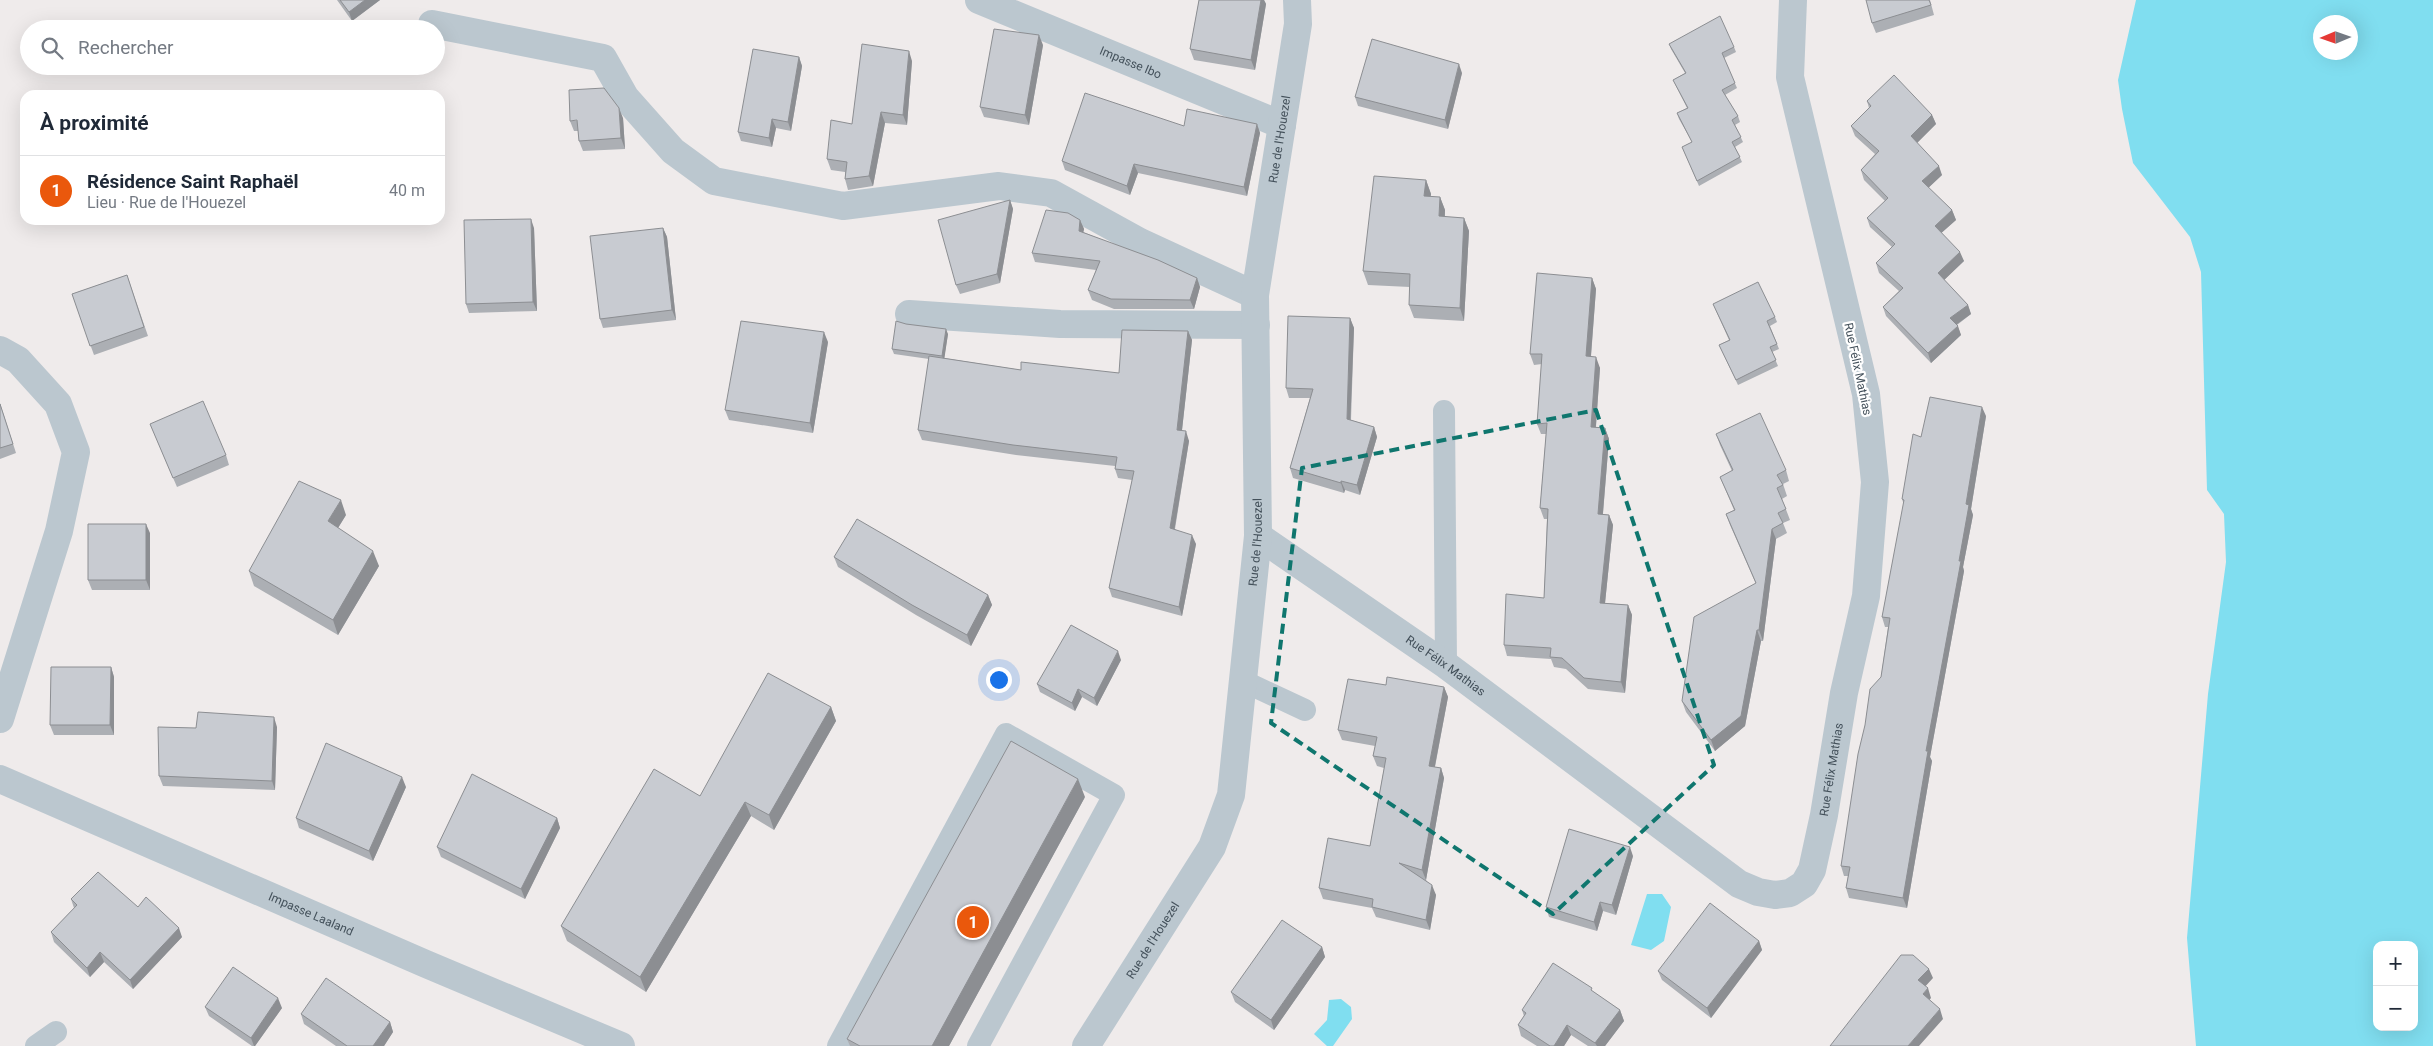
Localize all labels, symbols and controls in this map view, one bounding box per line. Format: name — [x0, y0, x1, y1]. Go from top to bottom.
north arrow — [2313, 15, 2358, 60]
search box — [20, 20, 445, 75]
icon: search — [38, 34, 66, 62]
text: Rechercher — [78, 36, 173, 59]
street label: Impasse Ibo — [1098, 44, 1164, 82]
street label: Rue de l'Houezel — [1266, 95, 1294, 184]
text: À proximité — [40, 111, 149, 135]
text: Résidence Saint Raphaël — [87, 170, 299, 193]
text: 1 — [51, 181, 61, 200]
text: 40 m — [389, 181, 425, 200]
text: Lieu · Rue de l'Houezel — [87, 193, 246, 212]
street label: Rue Félix Mathias — [1841, 321, 1875, 417]
street label: Rue de l'Houezel — [1246, 498, 1265, 587]
street label: Rue Félix Mathias — [1403, 633, 1488, 699]
your location — [986, 667, 1012, 693]
street label: Rue Félix Mathias — [1817, 722, 1846, 817]
street label: Impasse Laaland — [266, 889, 356, 939]
street label: Rue de l'Houezel — [1123, 899, 1182, 981]
pin: 1 — [957, 903, 989, 941]
map controls — [2373, 941, 2418, 1031]
button: + — [2373, 941, 2418, 986]
button: − — [2373, 986, 2418, 1031]

